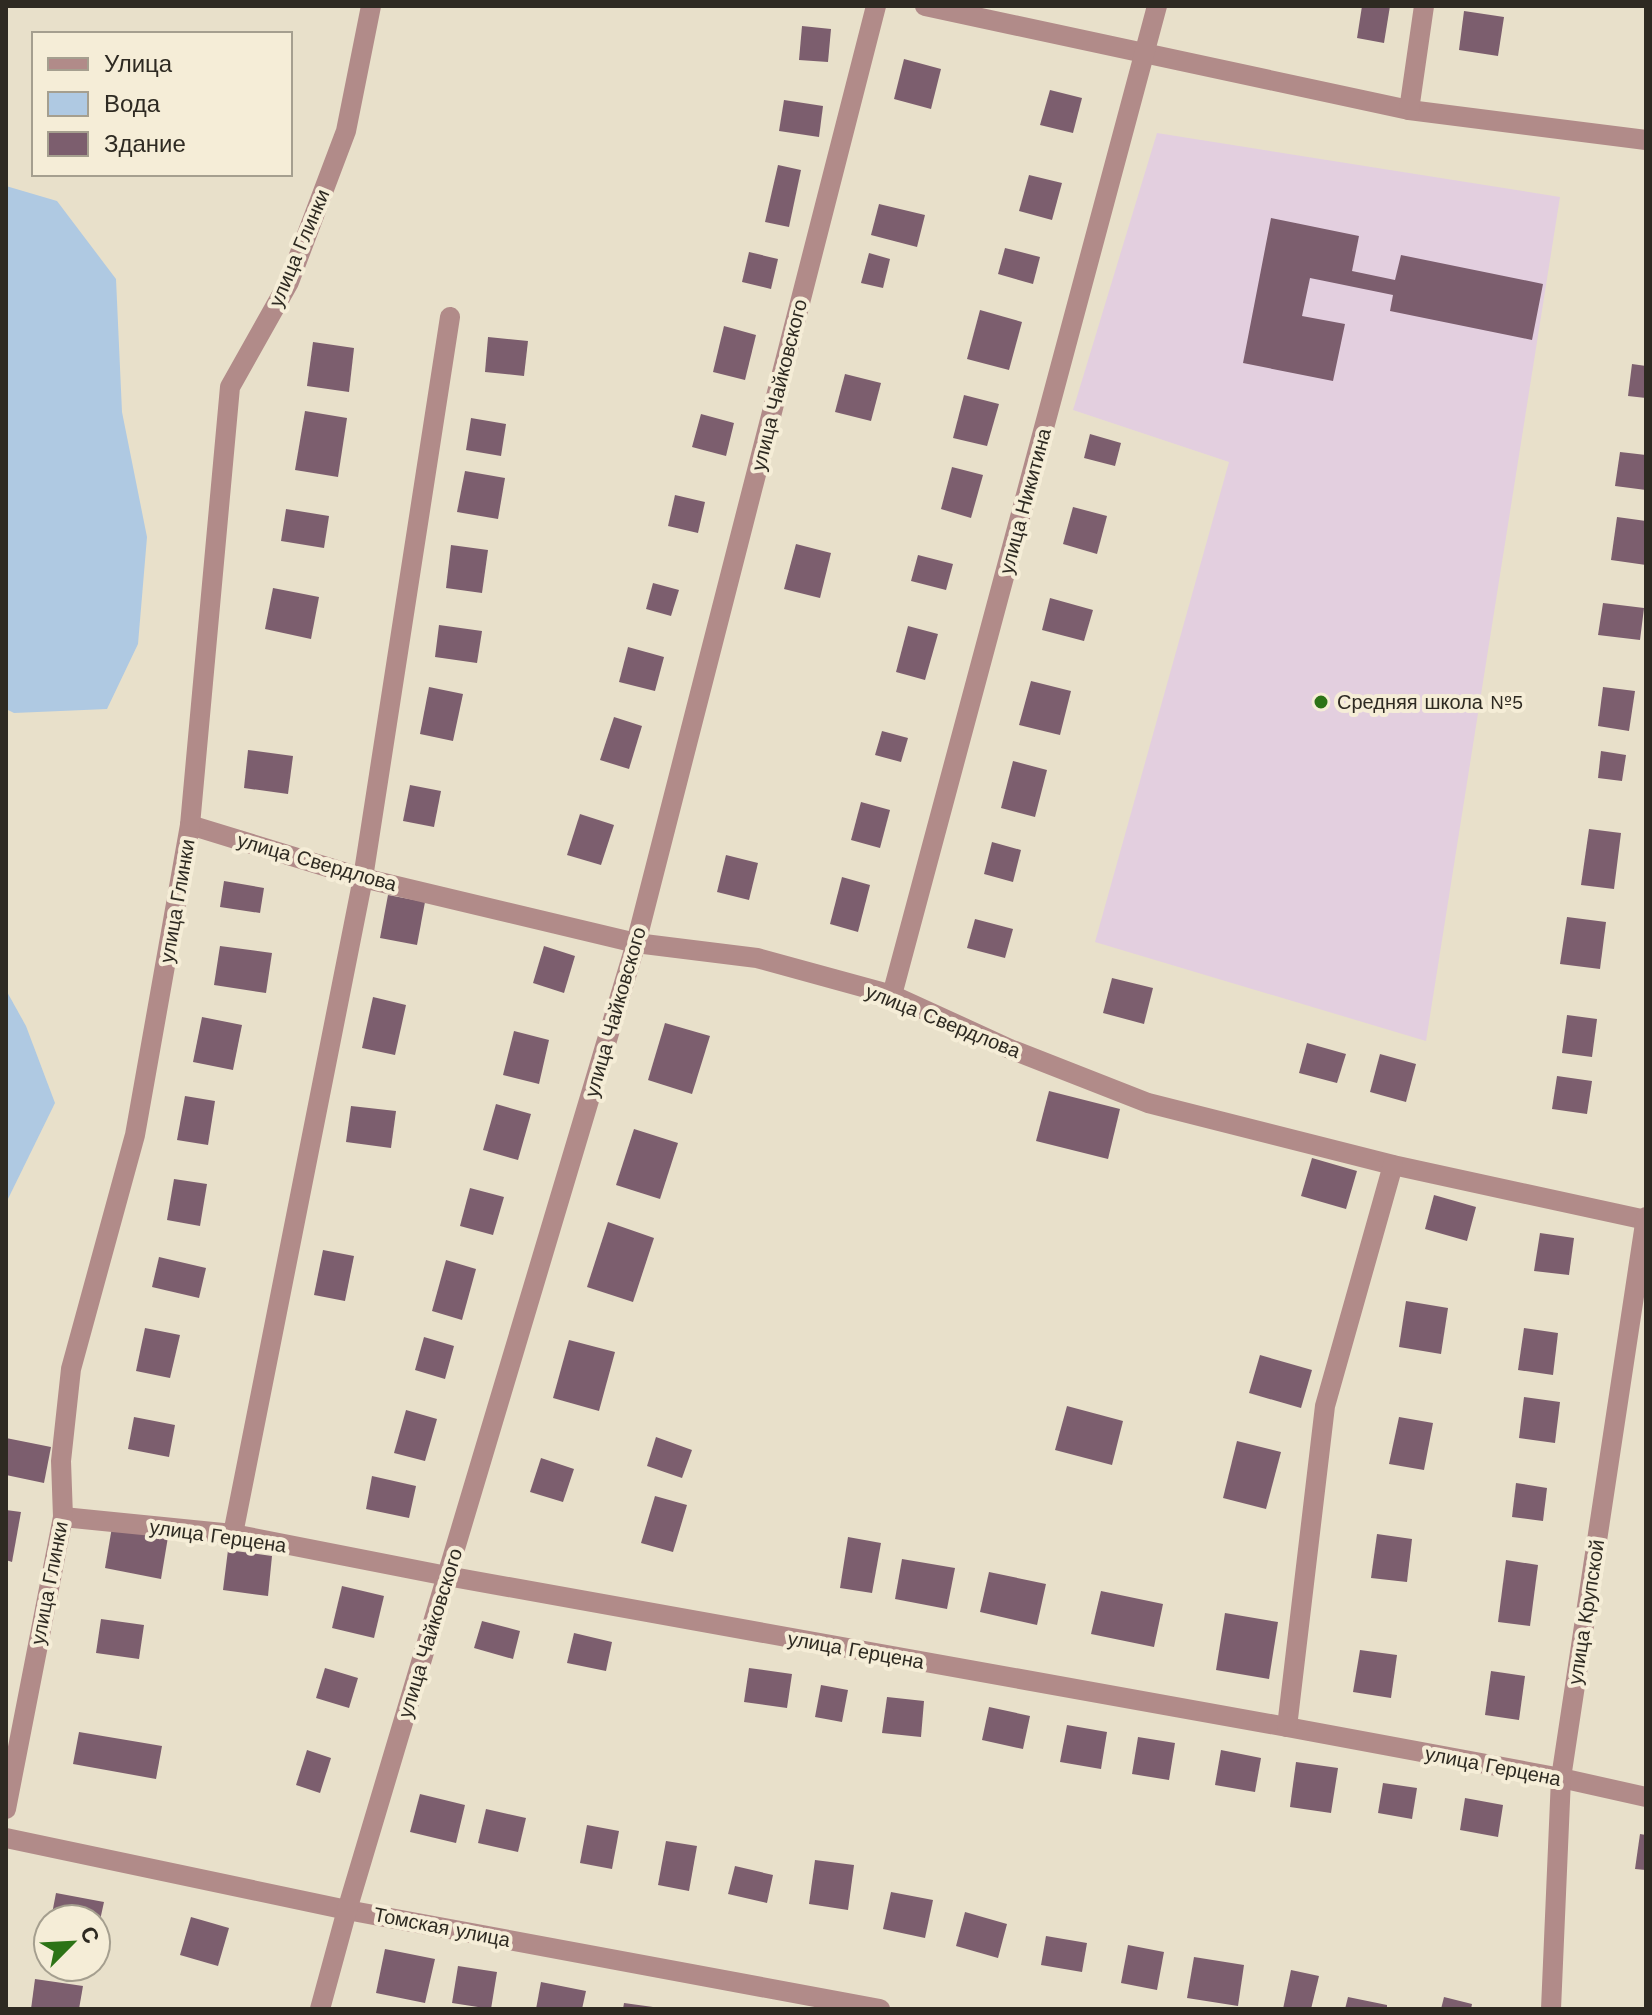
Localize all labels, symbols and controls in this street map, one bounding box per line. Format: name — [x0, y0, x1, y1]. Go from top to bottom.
legend — [32, 32, 292, 176]
text: Улица — [104, 50, 173, 78]
text: Вода — [104, 90, 161, 118]
text: Здание — [104, 130, 186, 158]
street label: улица Глинки — [263, 186, 335, 310]
street label: улица Чайковского — [746, 297, 812, 473]
street label: улица Никитина — [994, 425, 1056, 576]
place label: Средняя школа №5 — [1337, 690, 1523, 714]
marker: Средняя школа №5 — [1312, 693, 1330, 711]
street label: улица Свердлова — [235, 828, 400, 896]
street label: улица Глинки — [154, 837, 200, 965]
street label: улица Чайковского — [579, 924, 651, 1100]
street label: улица Свердлова — [862, 979, 1025, 1063]
street label: улица Герцена — [148, 1515, 289, 1558]
street label: улица Глинки — [25, 1519, 73, 1647]
street label: улица Крупской — [1563, 1538, 1609, 1686]
street label: улица Чайковского — [393, 1545, 467, 1721]
street label: улица Герцена — [786, 1626, 927, 1674]
street label: улица Герцена — [1423, 1741, 1564, 1791]
street label: Томская улица — [372, 1902, 513, 1952]
north arrow — [32, 1903, 112, 1983]
text: С — [75, 1923, 105, 1948]

